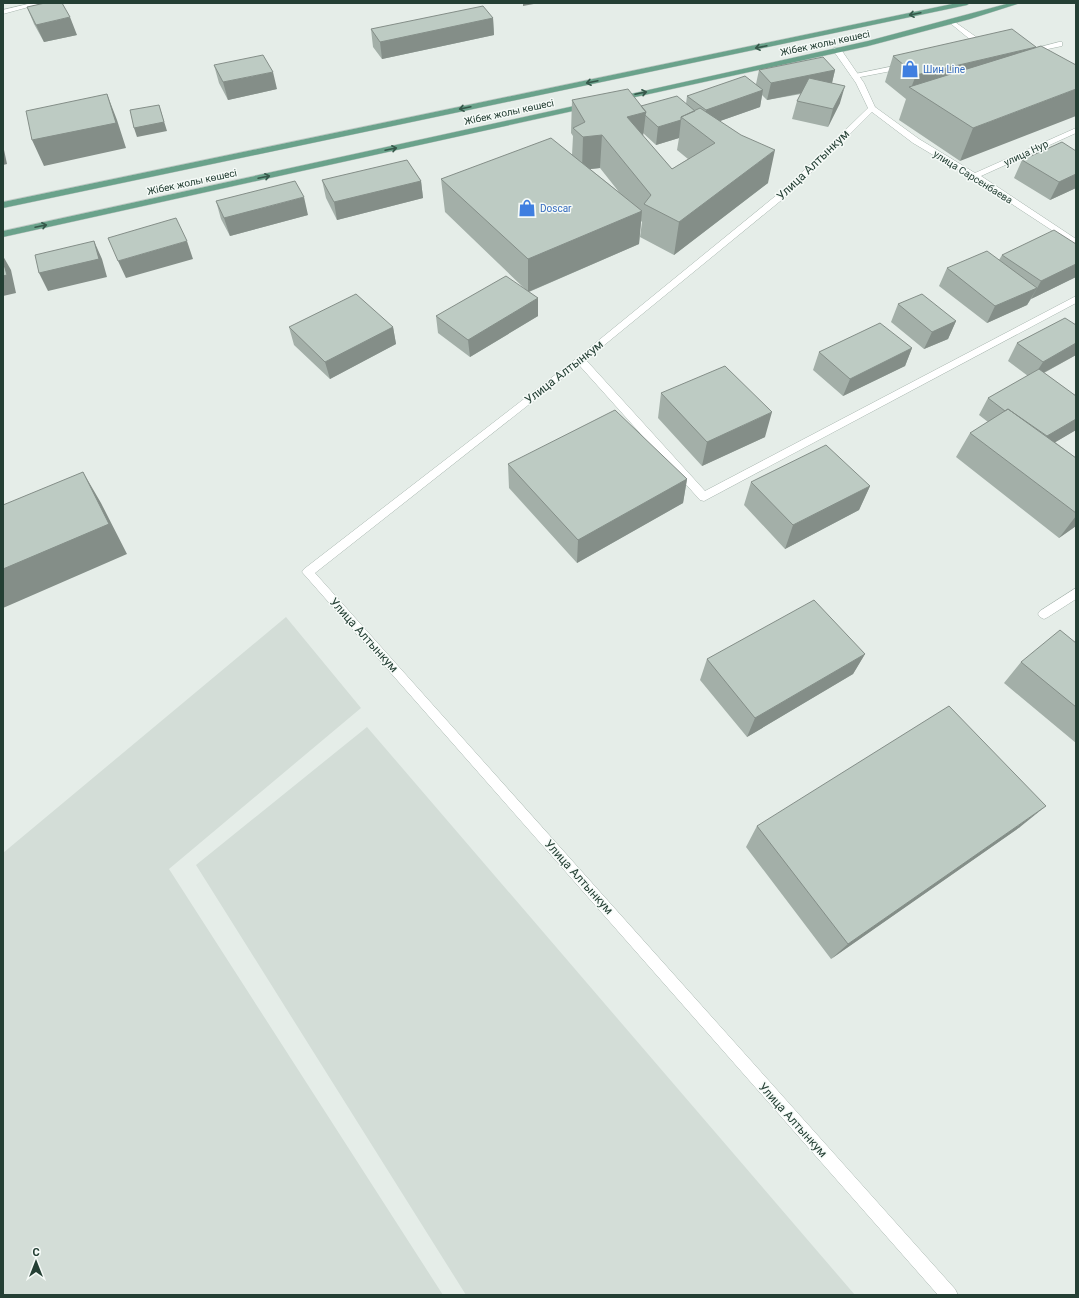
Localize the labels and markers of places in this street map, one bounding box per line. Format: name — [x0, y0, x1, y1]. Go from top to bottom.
shop icon: Шин Line — [900, 59, 920, 79]
place label: Шин Line — [923, 64, 965, 75]
shop icon: Doscar — [517, 198, 537, 218]
place label: Doscar — [540, 203, 572, 214]

